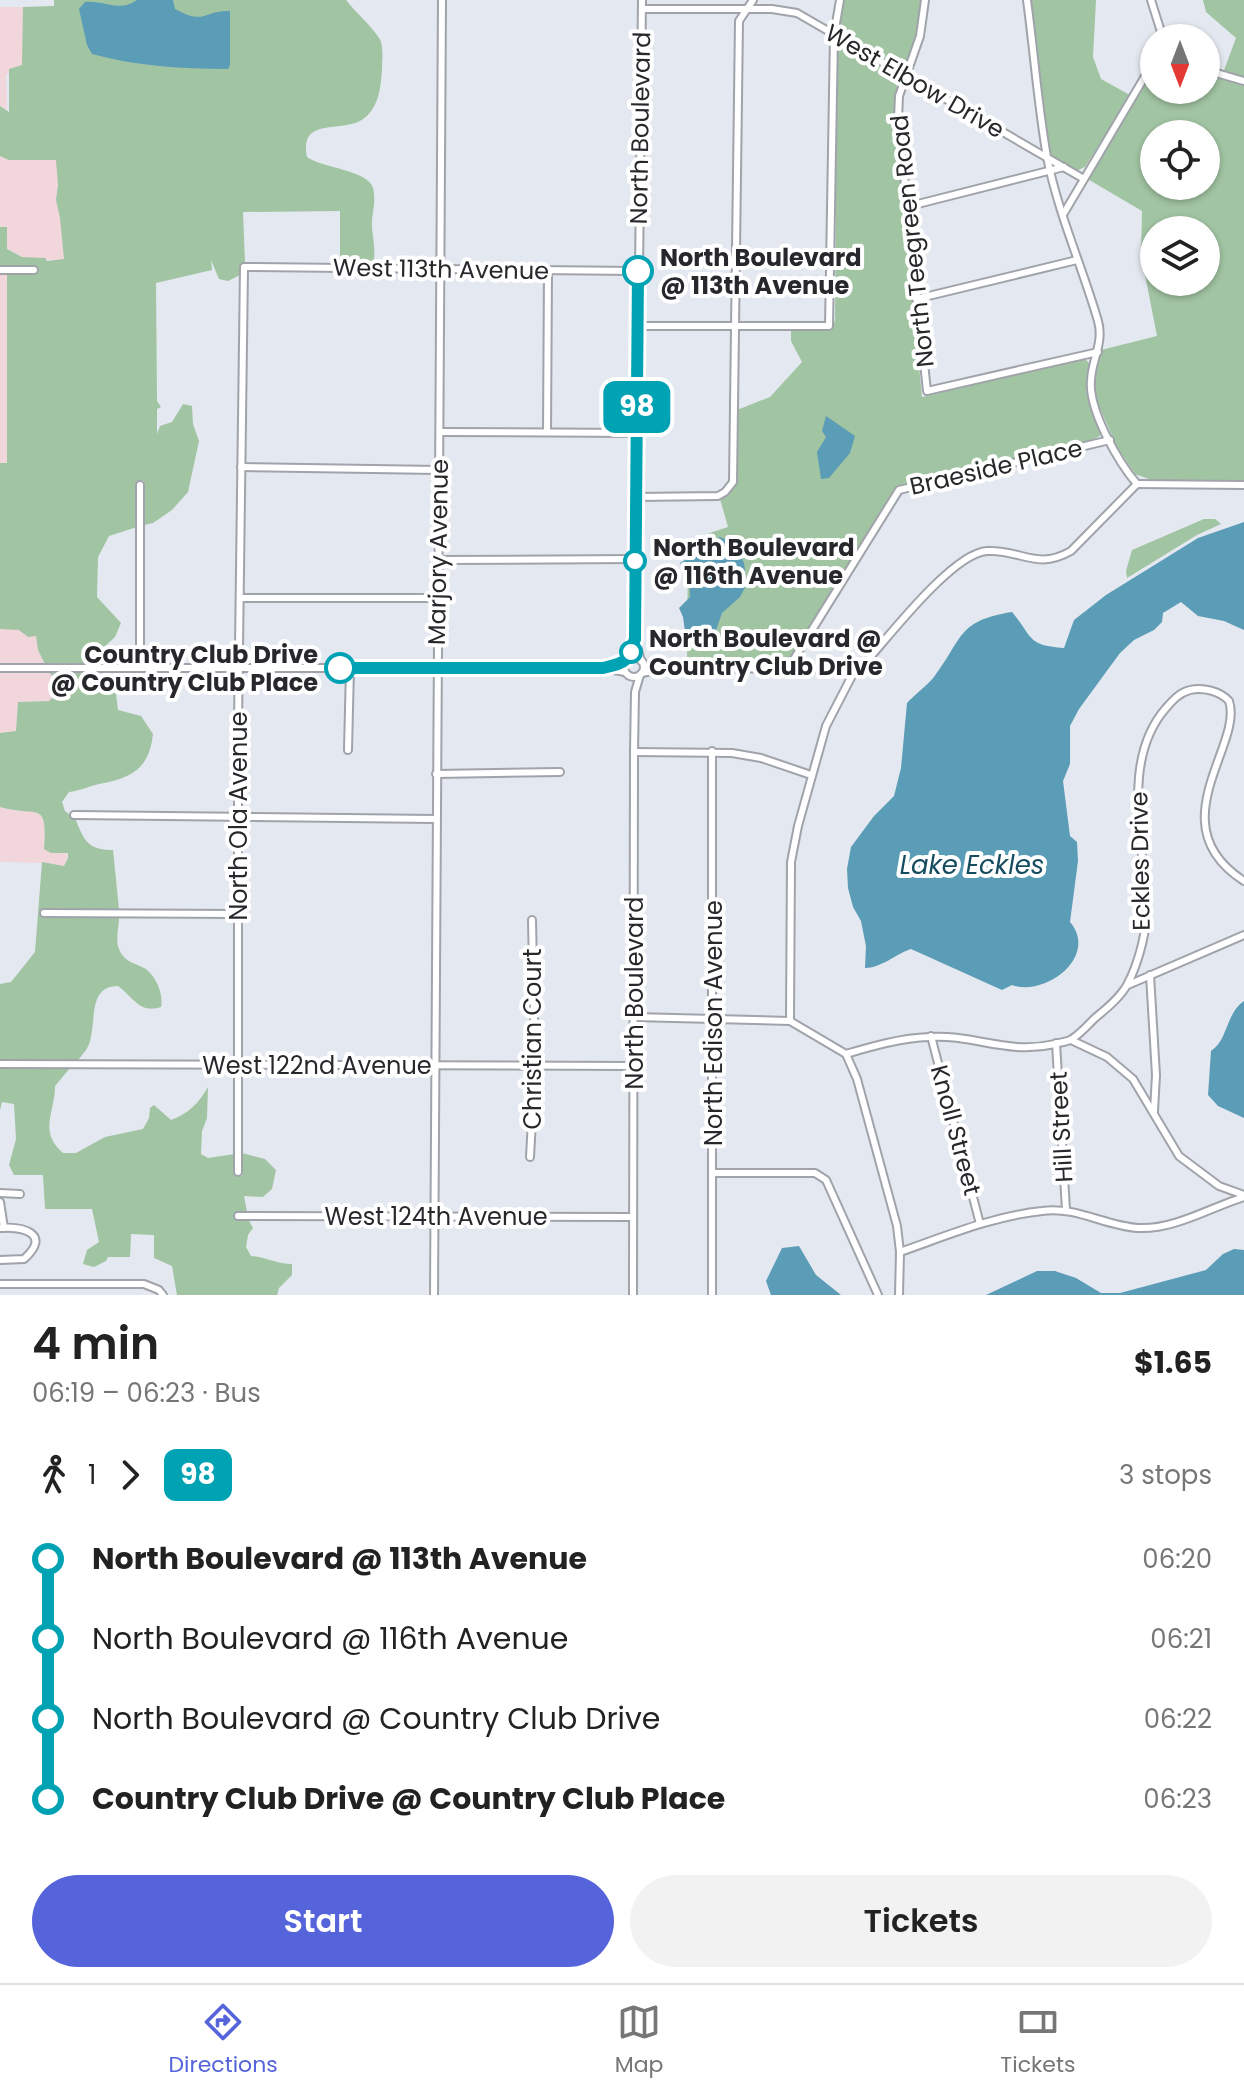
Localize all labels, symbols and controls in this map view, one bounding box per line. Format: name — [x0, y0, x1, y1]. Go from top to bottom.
street label: West Elbow Drive — [819, 16, 1011, 146]
north arrow — [1140, 24, 1220, 104]
map controls — [1140, 24, 1220, 296]
street label: North Boulevard — [622, 31, 658, 225]
street label: North Teegreen Road — [882, 113, 942, 369]
button: locate — [1140, 120, 1220, 200]
button: layers — [1140, 216, 1220, 296]
place label: North Boulevard @ 113th Avenue — [660, 241, 862, 302]
street label: West 113th Avenue — [333, 251, 549, 287]
marker: North Boulevard @ 113th Avenue — [623, 256, 653, 286]
line badge: 98 — [601, 381, 673, 433]
text: 98 — [619, 387, 655, 426]
street label: Braeside Place — [906, 431, 1086, 503]
street label: Marjory Avenue — [420, 459, 456, 645]
place label: North Boulevard @ 116th Avenue — [653, 531, 855, 592]
marker: North Boulevard @ 116th Avenue — [624, 550, 646, 572]
place label: North Boulevard @ Country Club Drive — [649, 622, 883, 683]
place label: Country Club Drive @ Country Club Place — [50, 638, 318, 699]
marker: North Boulevard @ Country Club Drive — [620, 641, 642, 663]
marker: Country Club Drive @ Country Club Place — [325, 653, 355, 683]
street label: North Ola Avenue — [222, 711, 255, 921]
street label: Eckles Drive — [1122, 791, 1158, 931]
water label: Lake Eckles — [900, 847, 1044, 883]
street label: North Boulevard — [618, 897, 651, 1089]
street label: North Edison Avenue — [697, 900, 730, 1146]
street label: Christian Court — [516, 949, 549, 1129]
street label: West 122nd Avenue — [202, 1049, 432, 1082]
street label: Knoll Street — [923, 1061, 989, 1199]
street label: Hill Street — [1042, 1071, 1080, 1183]
street label: West 124th Avenue — [324, 1200, 548, 1233]
text: 4 min — [32, 1313, 159, 1374]
text: $1.65 — [1134, 1341, 1212, 1384]
text: 06:19 – 06:23 · Bus — [32, 1375, 261, 1411]
icon: walk — [32, 1453, 76, 1497]
icon: forward — [108, 1453, 152, 1497]
text: 98 — [180, 1455, 216, 1494]
text: 1 — [88, 1457, 96, 1493]
text: 3 stops — [1119, 1457, 1212, 1493]
text: North Boulevard @ 113th Avenue — [92, 1537, 587, 1580]
text: 06:20 — [1142, 1541, 1212, 1577]
text: North Boulevard @ 116th Avenue — [92, 1617, 568, 1660]
text: 06:21 — [1150, 1621, 1212, 1657]
text: North Boulevard @ Country Club Drive — [92, 1697, 660, 1740]
text: 06:22 — [1144, 1701, 1212, 1737]
text: Country Club Drive @ Country Club Place — [92, 1777, 725, 1820]
text: 06:23 — [1143, 1781, 1212, 1817]
button: Start — [32, 1875, 614, 1967]
button: Tickets — [630, 1875, 1212, 1967]
tab: Directions — [168, 2000, 278, 2081]
tab: Map — [615, 2000, 663, 2081]
tab: Tickets — [1000, 2000, 1075, 2081]

